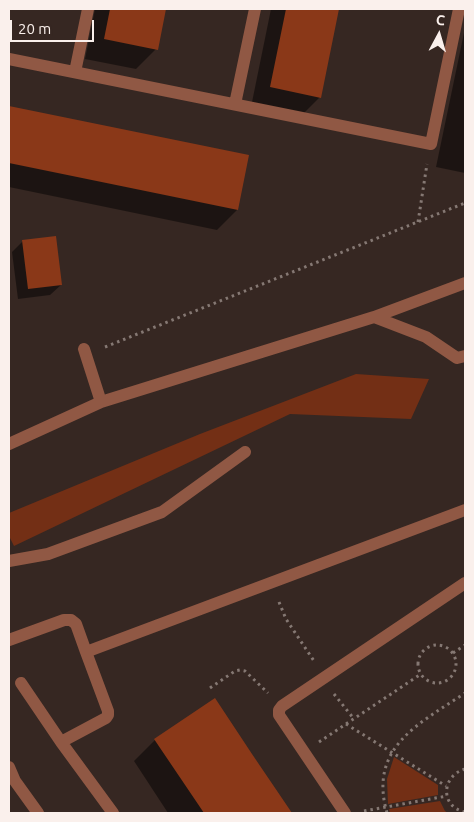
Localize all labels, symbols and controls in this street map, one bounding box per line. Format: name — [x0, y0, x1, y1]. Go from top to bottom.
scale bar — [12, 10, 96, 42]
north arrow — [414, 10, 464, 60]
text: С — [435, 12, 446, 29]
text: 20 m — [18, 20, 51, 37]

